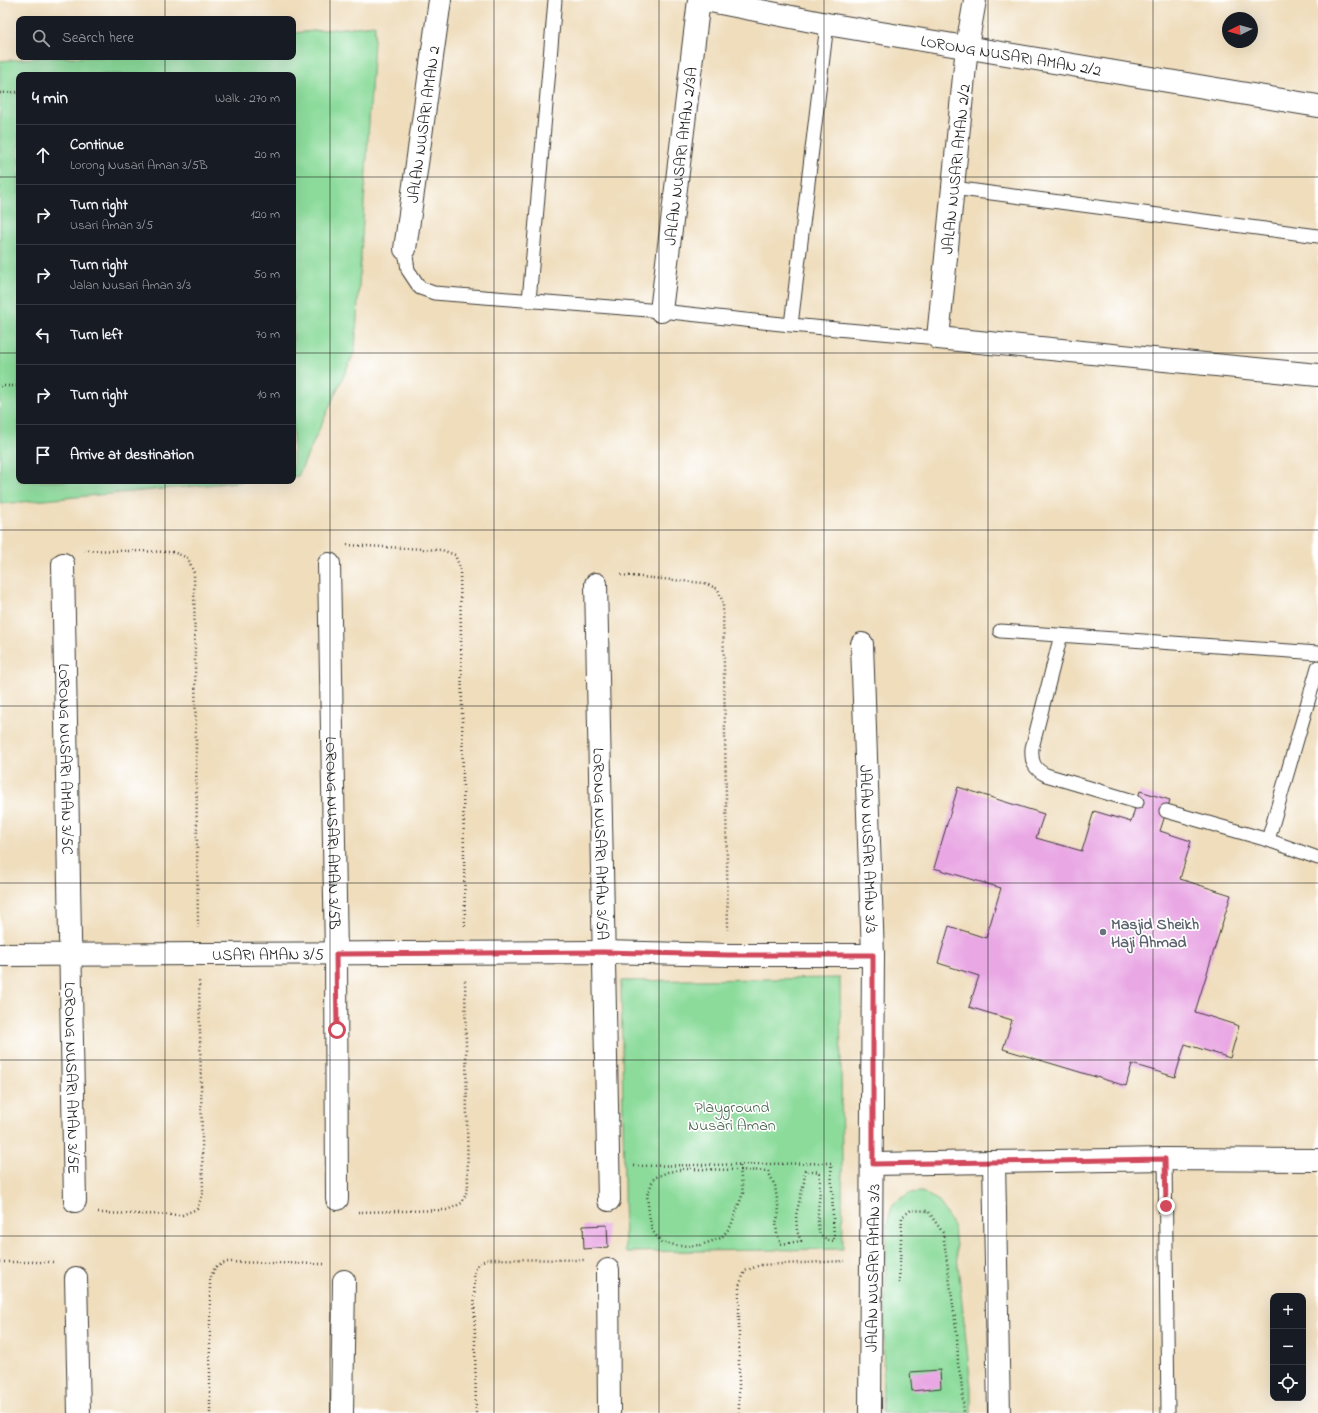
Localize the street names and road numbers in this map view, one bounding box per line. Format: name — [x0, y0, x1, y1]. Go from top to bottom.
street label: LORONG NUSARI AMAN 2/2 — [919, 30, 1103, 84]
street label: JALAN NUSARI AMAN 2 — [402, 44, 447, 205]
street label: JALAN NUSARI AMAN 2/3A — [659, 66, 705, 247]
street label: JALAN NUSARI AMAN 2/2 — [936, 83, 978, 255]
street label: LORONG NUSARI AMAN 3/5C — [51, 663, 78, 855]
street label: LORONG NUSARI AMAN 3/5B — [318, 736, 346, 930]
street label: LORONG NUSARI AMAN 3/5A — [585, 748, 614, 941]
street label: JALAN NUSARI AMAN 3/3 — [852, 764, 882, 934]
street label: USARI AMAN 3/5 — [212, 943, 324, 968]
street label: LORONG NUSARI AMAN 3/5E — [57, 982, 84, 1174]
street label: JALAN NUSARI AMAN 3/3 — [861, 1184, 887, 1352]

